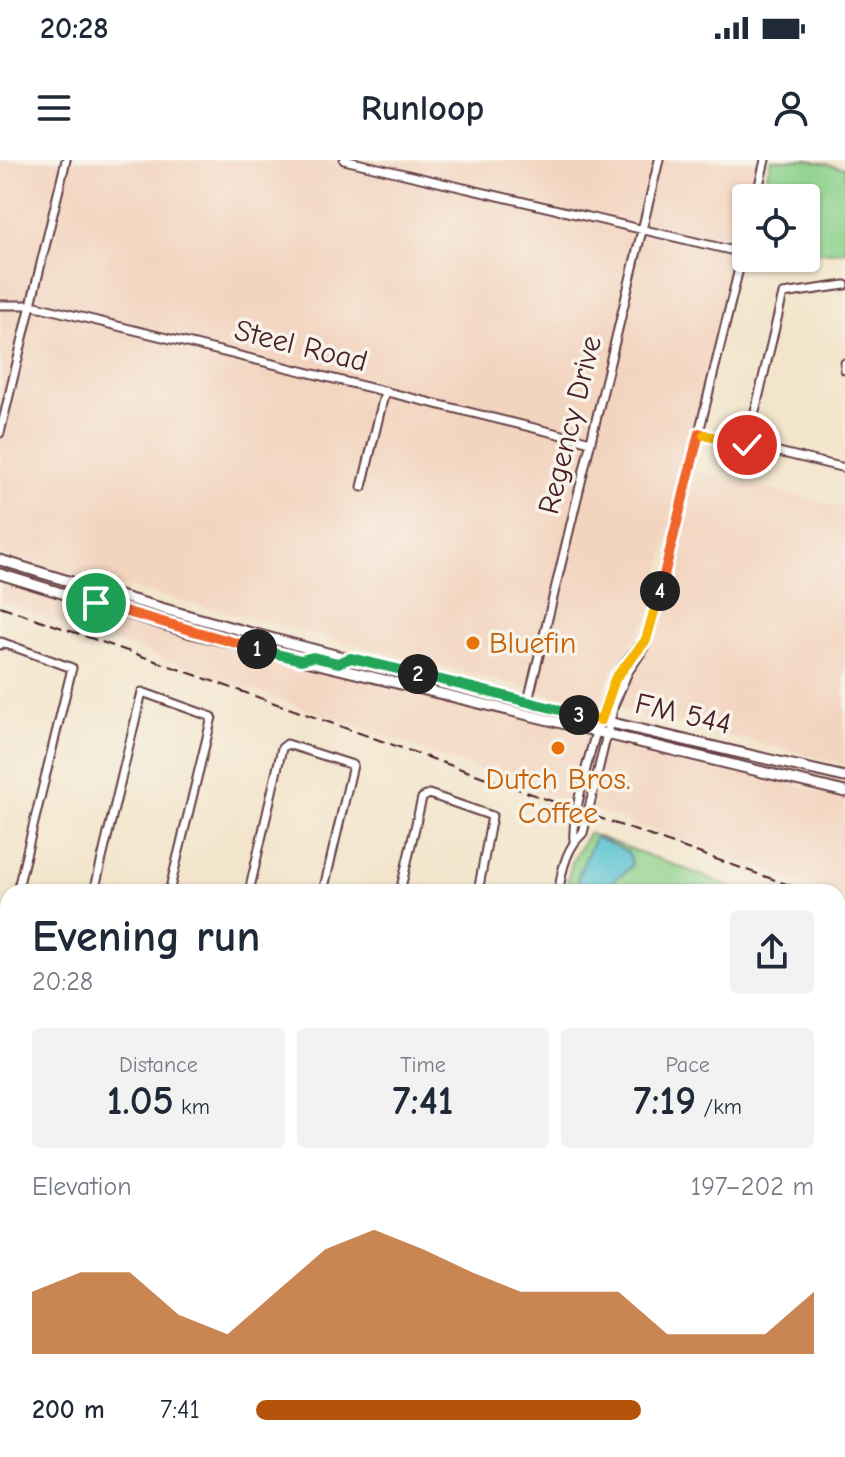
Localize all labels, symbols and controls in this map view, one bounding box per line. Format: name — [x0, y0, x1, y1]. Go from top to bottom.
text: 20:28 — [40, 11, 109, 46]
icon: menu — [32, 86, 76, 130]
icon: person — [769, 86, 813, 130]
text: Runloop — [361, 88, 484, 129]
map controls — [732, 184, 820, 272]
button: locate — [732, 184, 820, 272]
street label: Steel Road — [231, 313, 371, 379]
street label: Regency Drive — [531, 332, 609, 518]
pin — [713, 411, 781, 479]
icon: check — [725, 423, 769, 467]
pin — [62, 569, 130, 637]
pin: 4 — [640, 571, 680, 611]
text: 4 — [655, 578, 665, 604]
icon: arrive — [74, 581, 118, 625]
place label: Bluefin — [489, 626, 576, 661]
pin: 1 — [237, 629, 277, 669]
marker: Bluefin — [464, 634, 482, 652]
text: 1 — [253, 636, 261, 662]
pin: 2 — [398, 654, 438, 694]
text: 2 — [413, 661, 423, 687]
street label: FM 544 — [632, 686, 734, 742]
pin: 3 — [559, 695, 599, 735]
text: 3 — [574, 702, 584, 728]
marker: Dutch Bros. Coffee — [549, 739, 567, 757]
place label: Dutch Bros. Coffee — [485, 762, 631, 831]
button: share — [730, 910, 814, 994]
text: Evening run — [32, 911, 260, 962]
text: 20:28 — [32, 967, 93, 997]
text: Distance — [119, 1052, 198, 1078]
text: Time — [400, 1052, 446, 1078]
text: Pace — [665, 1052, 710, 1078]
text: 1.05 — [107, 1078, 174, 1124]
text: 7:41 — [393, 1078, 453, 1124]
text: 7:19 — [633, 1078, 696, 1124]
text: km — [174, 1094, 210, 1120]
text: /km — [696, 1094, 742, 1120]
text: Elevation — [32, 1172, 132, 1202]
text: 197–202 m — [691, 1172, 814, 1202]
text: 200 m — [32, 1395, 105, 1425]
text: 7:41 — [160, 1395, 200, 1425]

